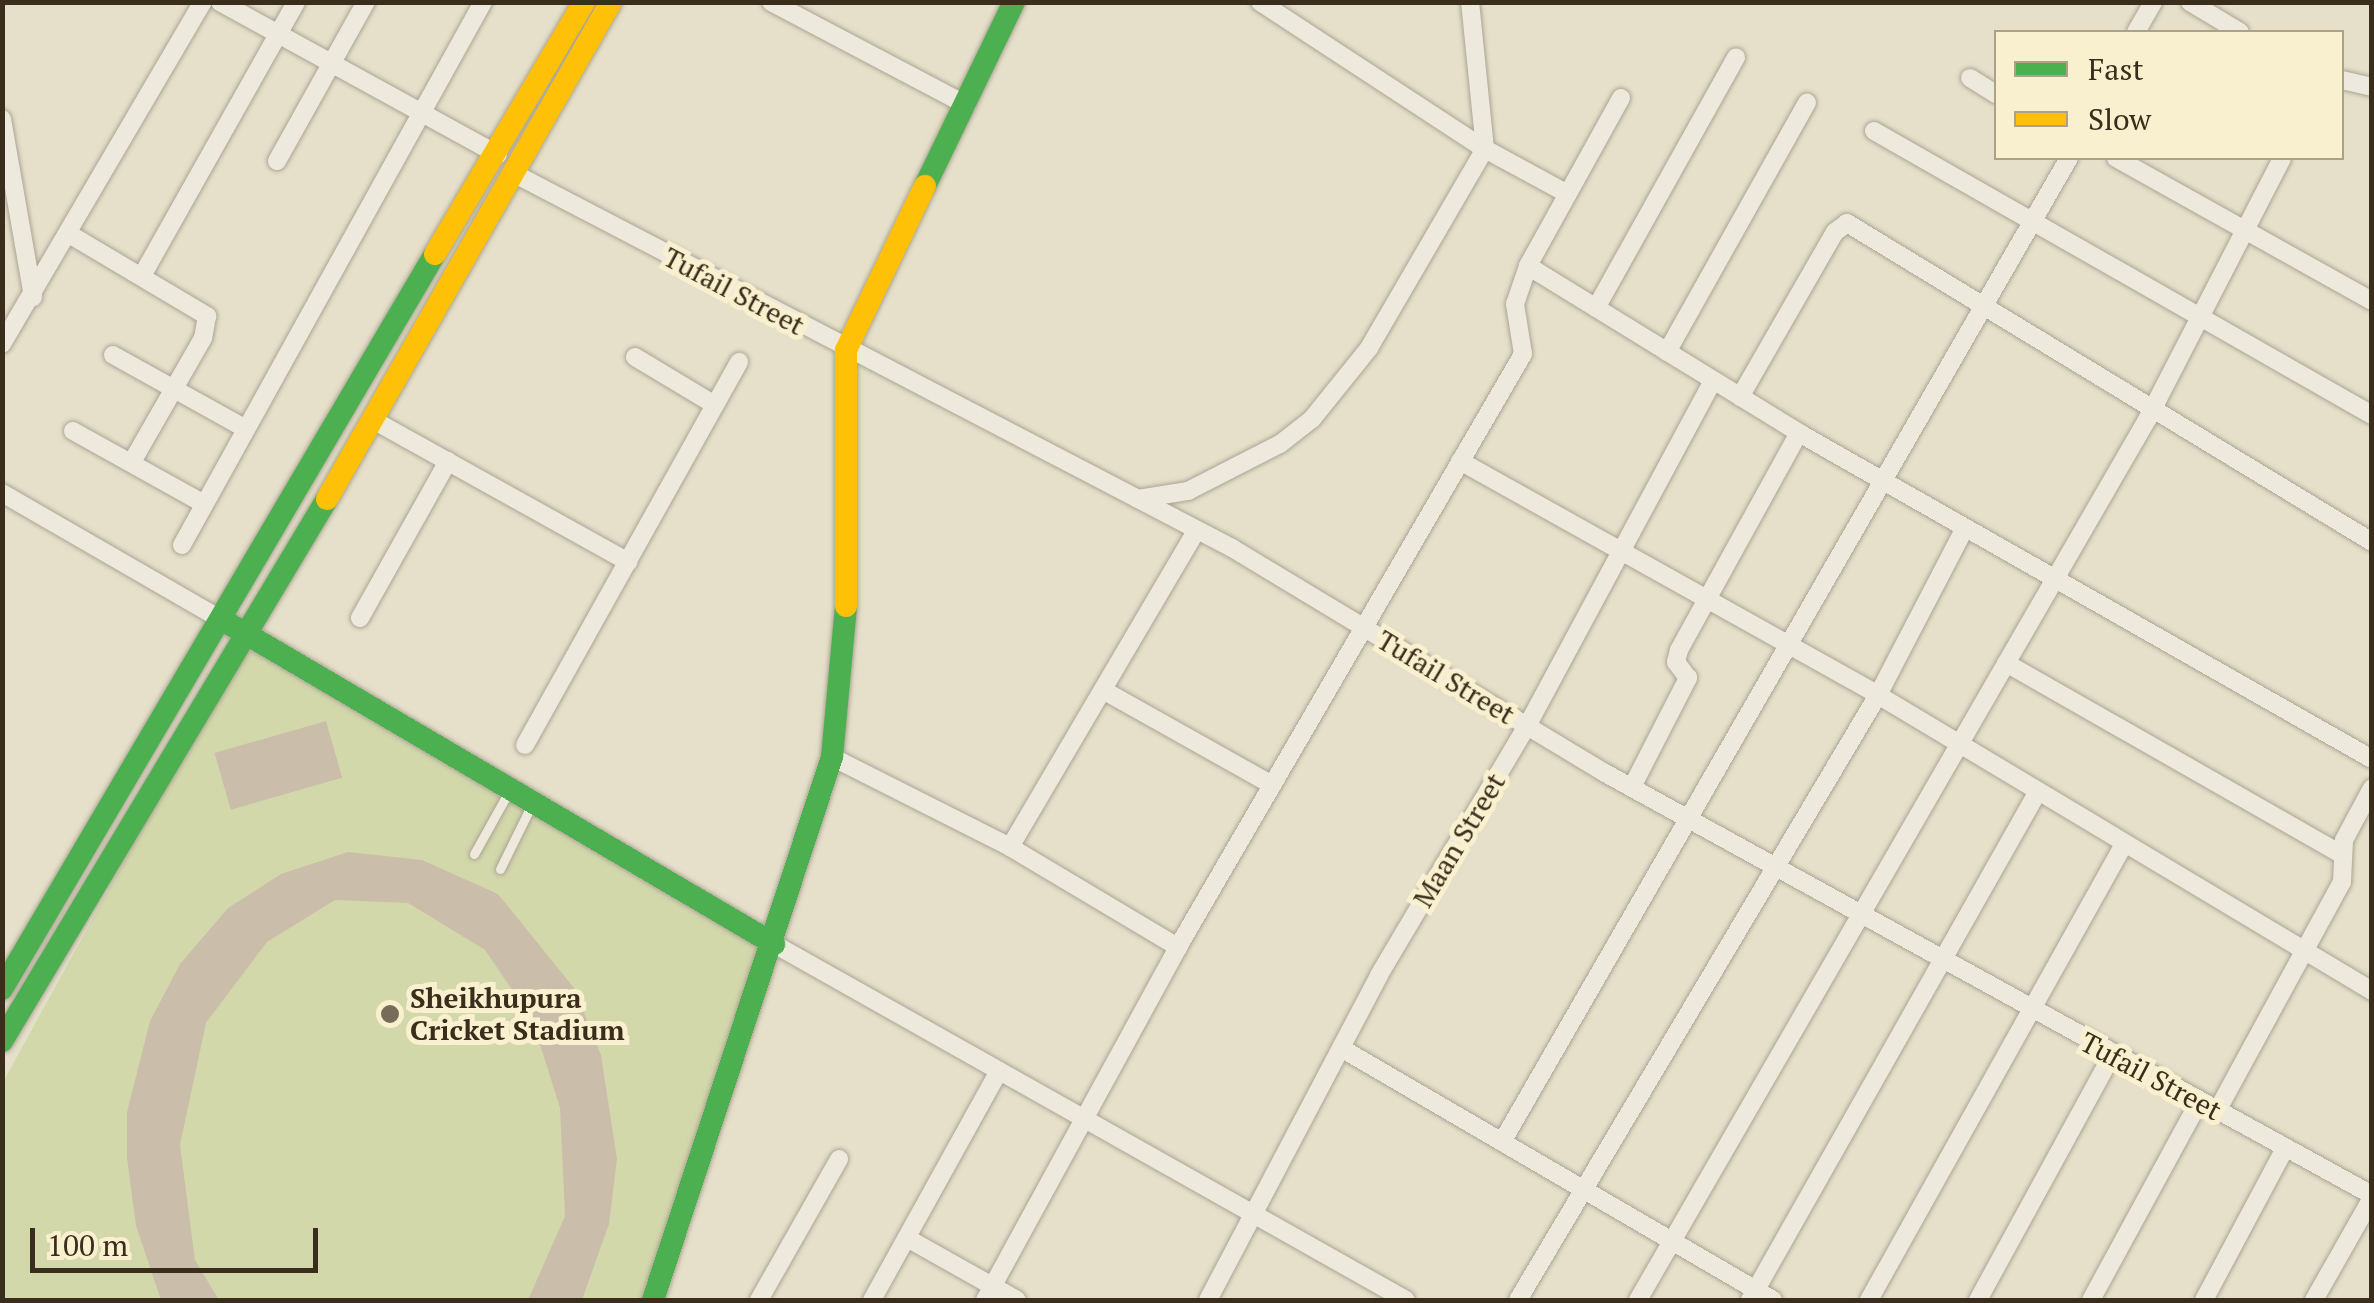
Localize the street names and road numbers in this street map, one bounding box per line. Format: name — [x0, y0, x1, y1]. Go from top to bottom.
street label: Tufail Street — [658, 240, 810, 342]
street label: Tufail Street — [1371, 623, 1521, 731]
street label: Maan Street — [1406, 767, 1512, 913]
street label: Tufail Street — [2075, 1025, 2227, 1127]

